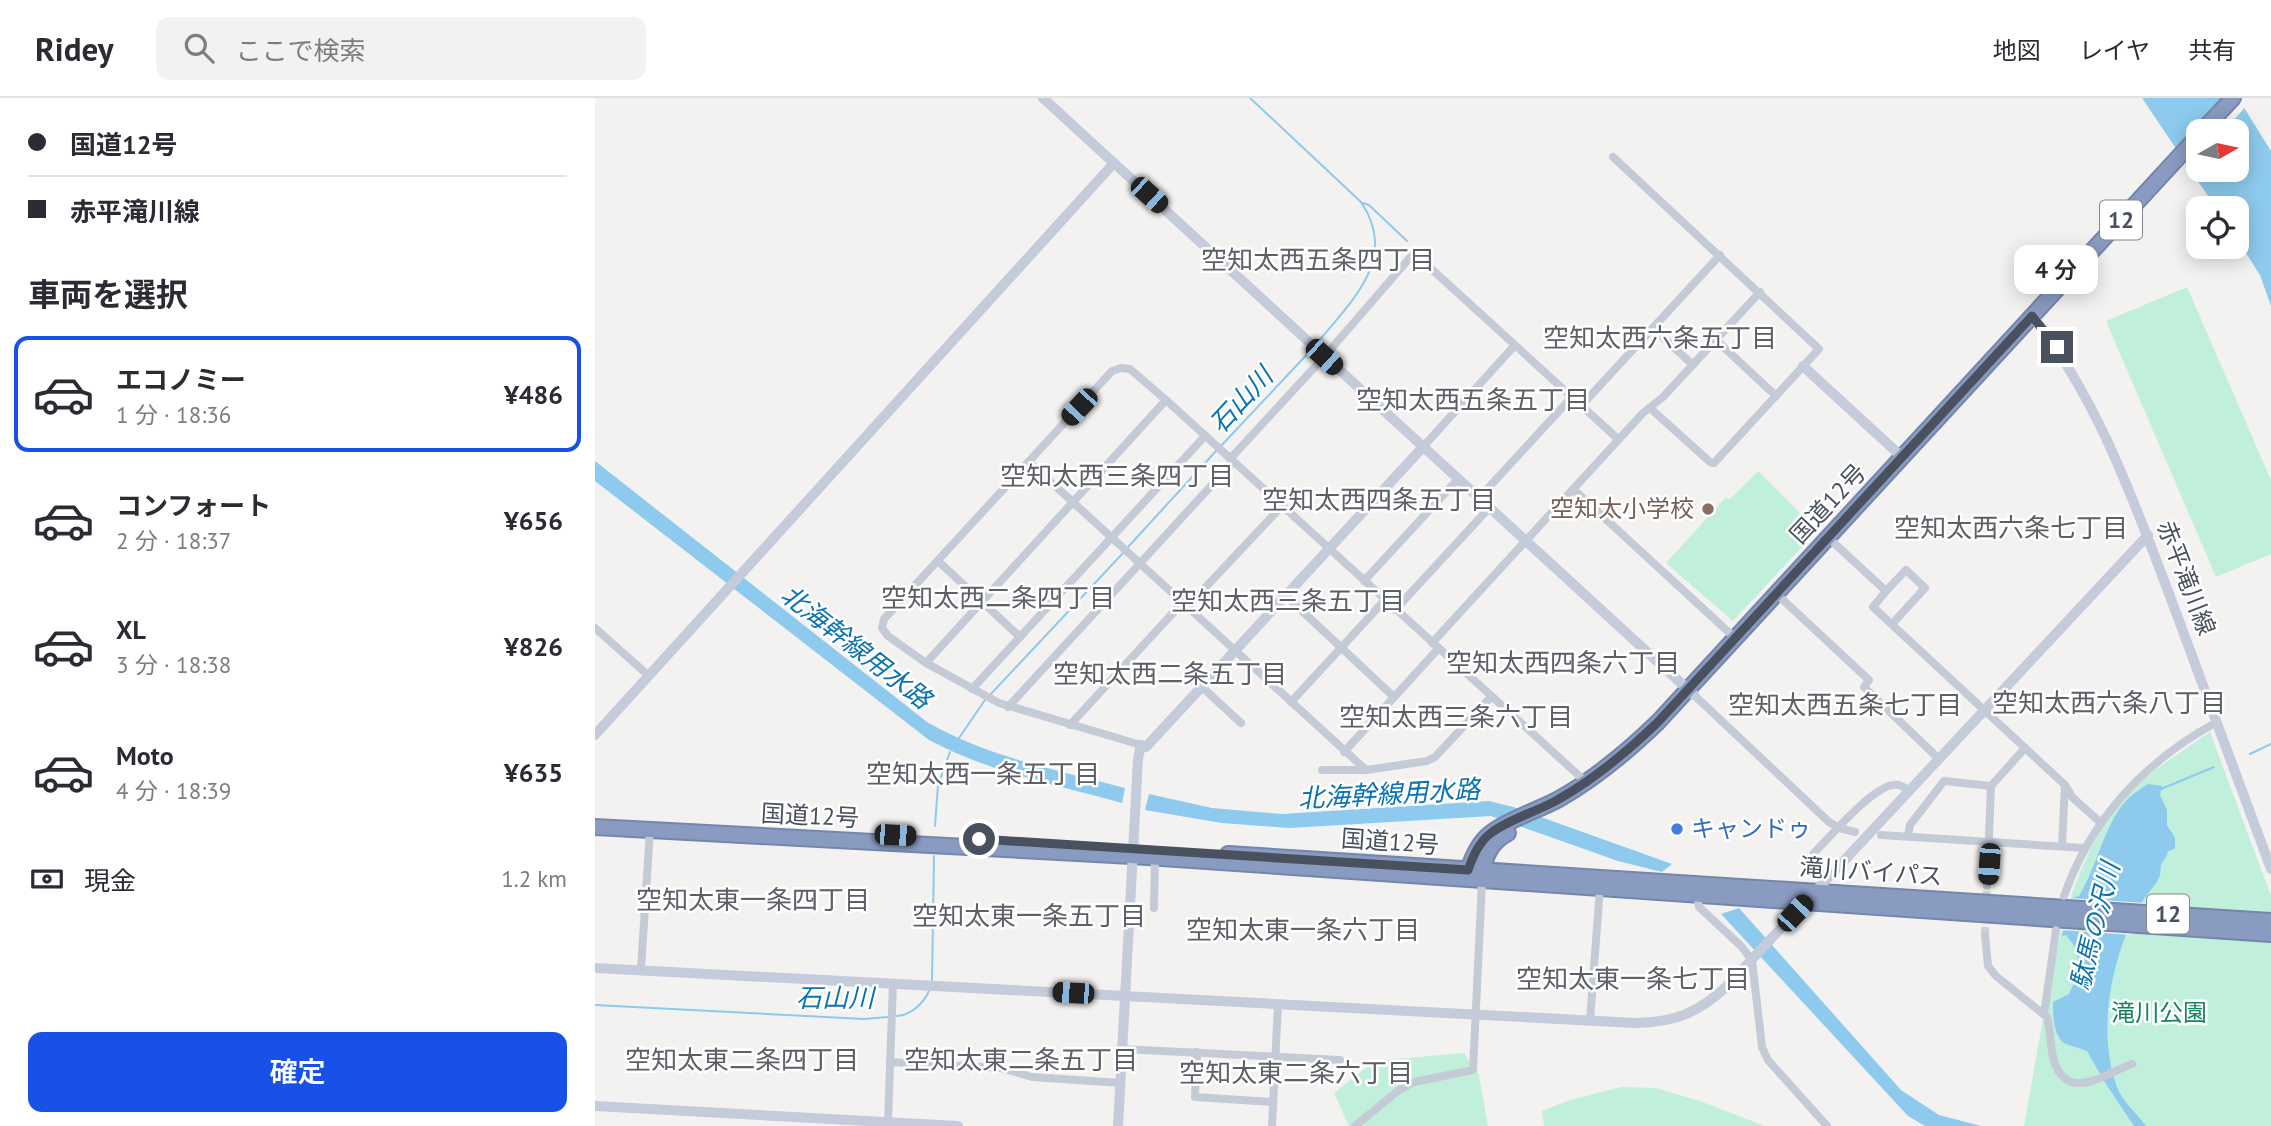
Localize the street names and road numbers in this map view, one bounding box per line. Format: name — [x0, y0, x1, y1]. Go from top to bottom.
road number: 12 — [2100, 200, 2142, 239]
street label: 国道12号 — [1783, 457, 1872, 550]
street label: 赤平滝川線 — [2150, 516, 2222, 639]
street label: 国道12号 — [760, 797, 860, 834]
street label: 国道12号 — [1340, 823, 1440, 860]
street label: 滝川バイパス — [1798, 851, 1944, 892]
road number: 12 — [2147, 894, 2189, 934]

